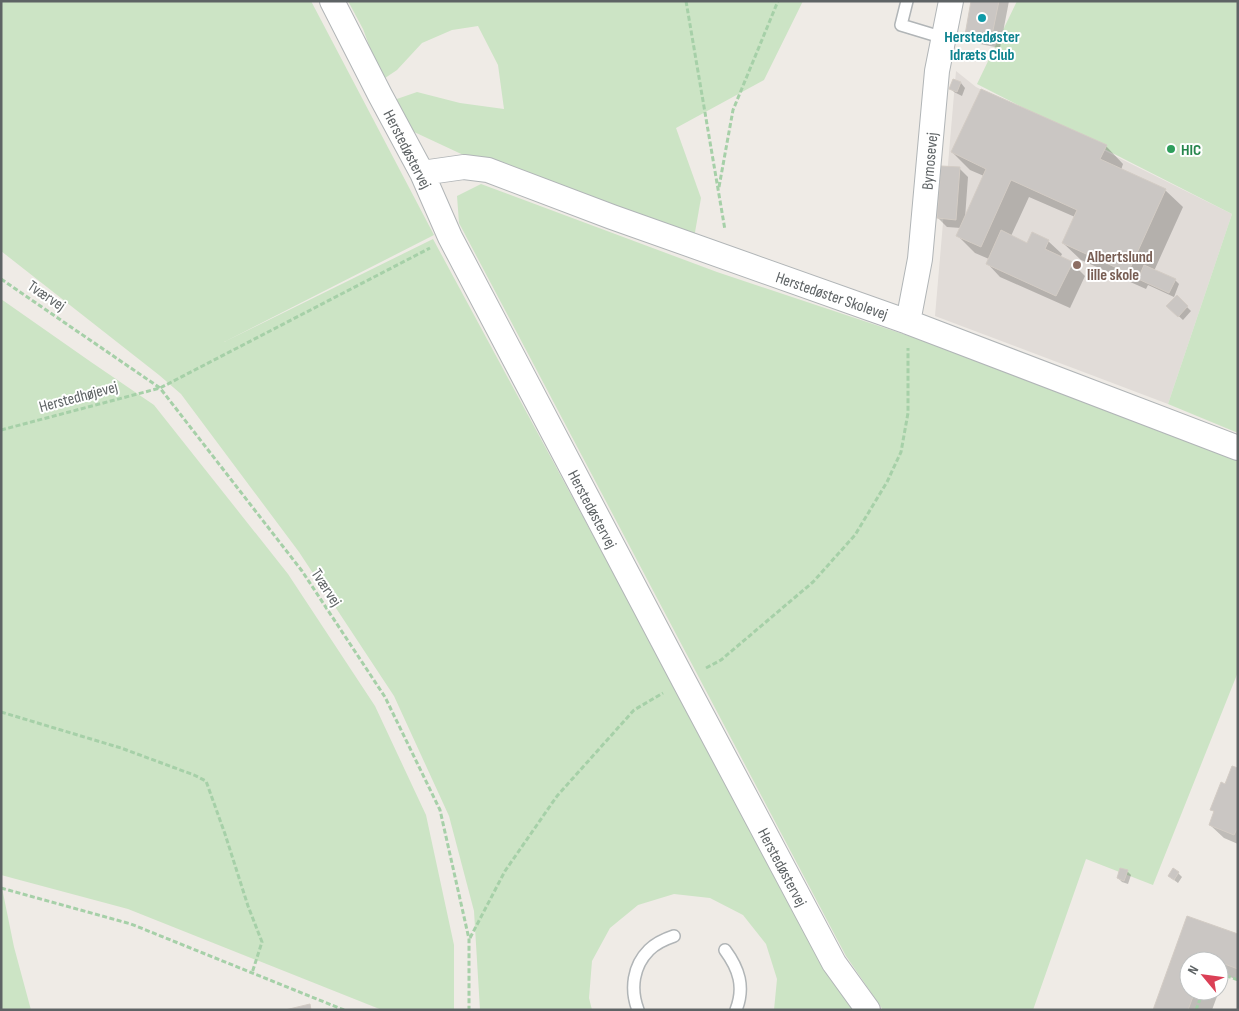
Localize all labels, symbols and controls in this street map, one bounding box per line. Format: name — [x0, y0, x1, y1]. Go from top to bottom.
marker: Herstedøster Idræts Club — [976, 12, 988, 24]
place label: Herstedøster Idræts Club — [944, 28, 1020, 65]
street label: Herstedøstervej — [379, 107, 435, 192]
street label: Bymosevej — [919, 132, 942, 191]
place label: HIC — [1181, 141, 1201, 160]
marker: HIC — [1165, 143, 1177, 155]
place label: Albertslund lille skole — [1086, 248, 1153, 285]
marker: Albertslund lille skole — [1071, 259, 1083, 271]
street label: Herstedøster Skolevej — [773, 268, 890, 325]
street label: Tværvej — [24, 277, 69, 316]
street label: Herstedhøjevej — [37, 378, 120, 417]
street label: Herstedøstervej — [563, 467, 620, 552]
street label: Tværvej — [306, 565, 345, 610]
street label: Herstedøstervej — [753, 825, 810, 910]
north arrow — [1179, 951, 1229, 1001]
text: N — [1184, 963, 1202, 977]

